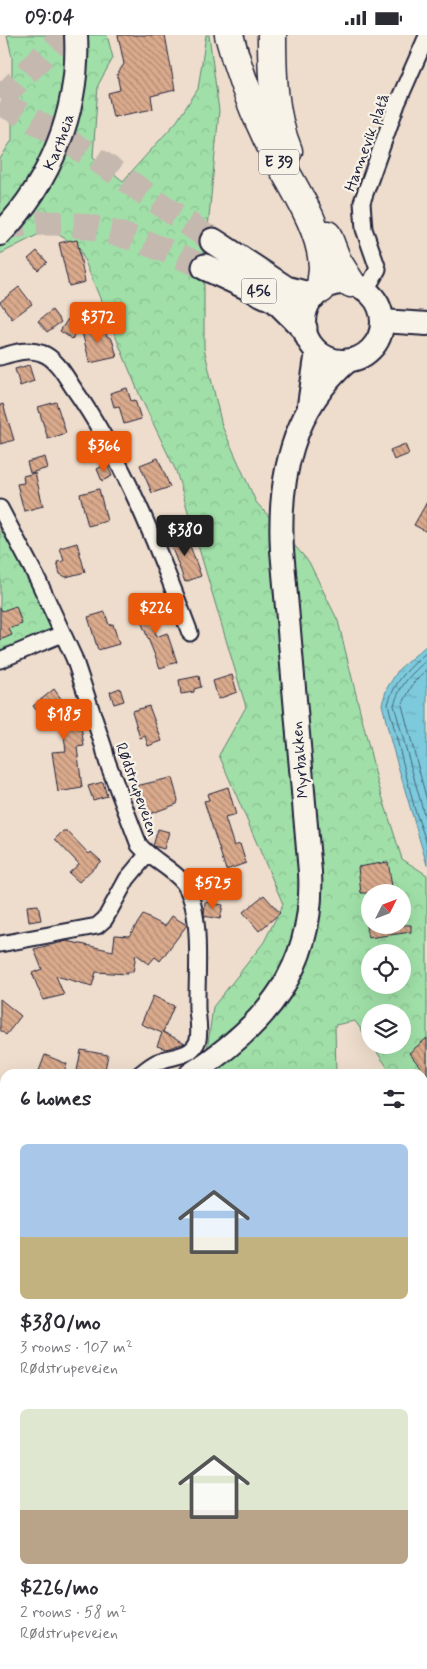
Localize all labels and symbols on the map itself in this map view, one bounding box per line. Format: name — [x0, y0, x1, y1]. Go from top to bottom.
street label: Hannevik platå — [340, 90, 395, 195]
street label: Kartheia — [39, 112, 80, 174]
road number: E 39 — [259, 149, 299, 175]
road number: 456 — [242, 279, 276, 303]
pin: $372 — [68, 301, 128, 344]
pin: $366 — [74, 431, 134, 473]
pin: $380 — [155, 515, 215, 557]
pin: $226 — [126, 593, 186, 635]
pin: $185 — [34, 699, 94, 741]
street label: Myrbakken — [287, 720, 314, 799]
street label: Rødstrupeveien — [110, 740, 163, 839]
pin: $525 — [183, 867, 243, 910]
north arrow — [361, 884, 411, 934]

